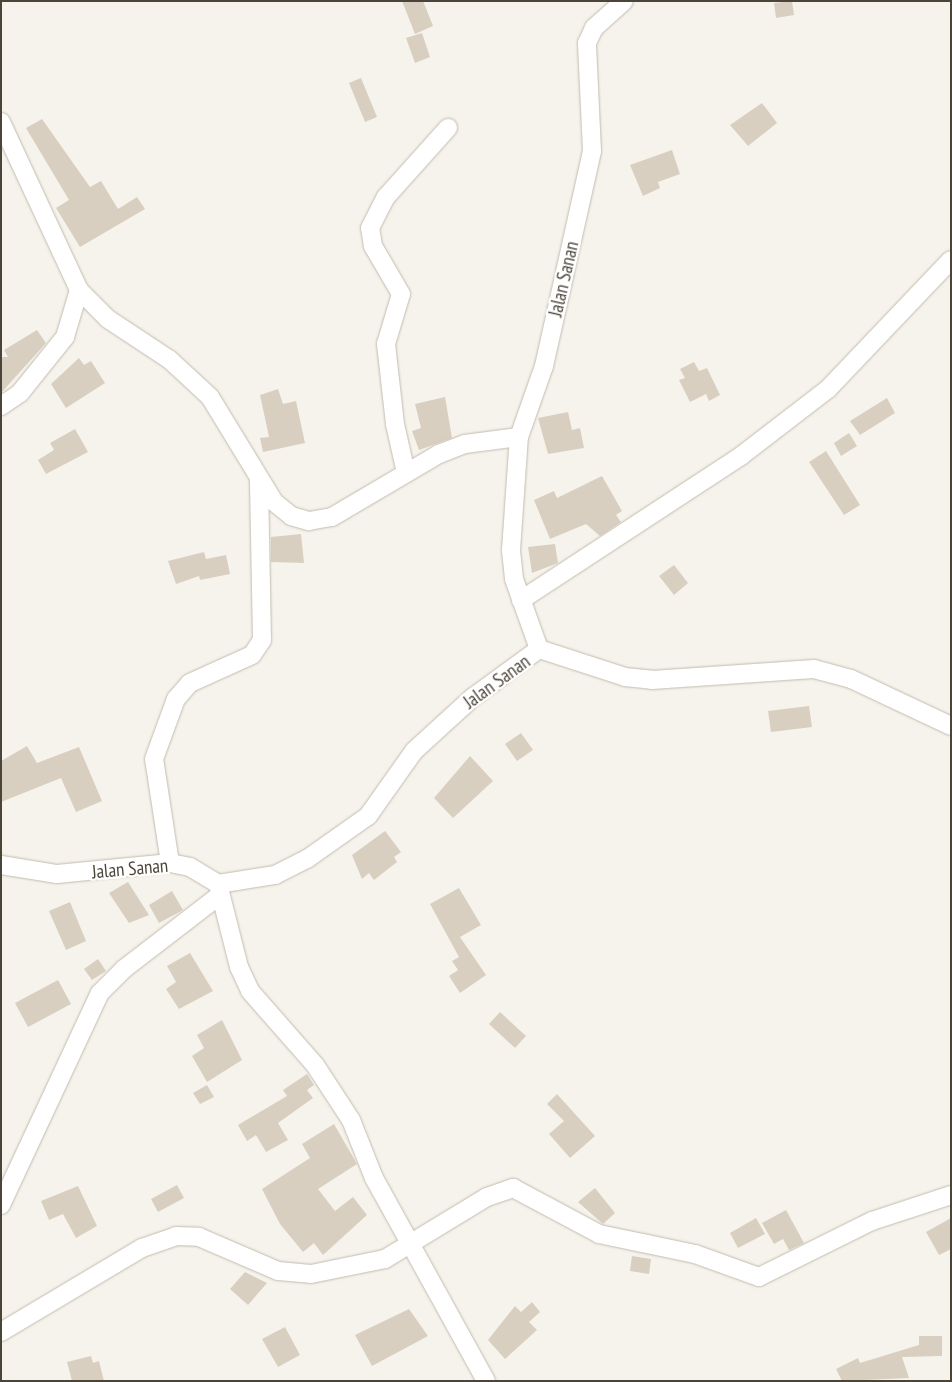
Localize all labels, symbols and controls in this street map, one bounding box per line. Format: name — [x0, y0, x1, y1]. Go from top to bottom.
street label: Jalan Sanan — [544, 239, 584, 319]
street label: Jalan Sanan — [459, 650, 535, 714]
street label: Jalan Sanan — [91, 854, 169, 884]

